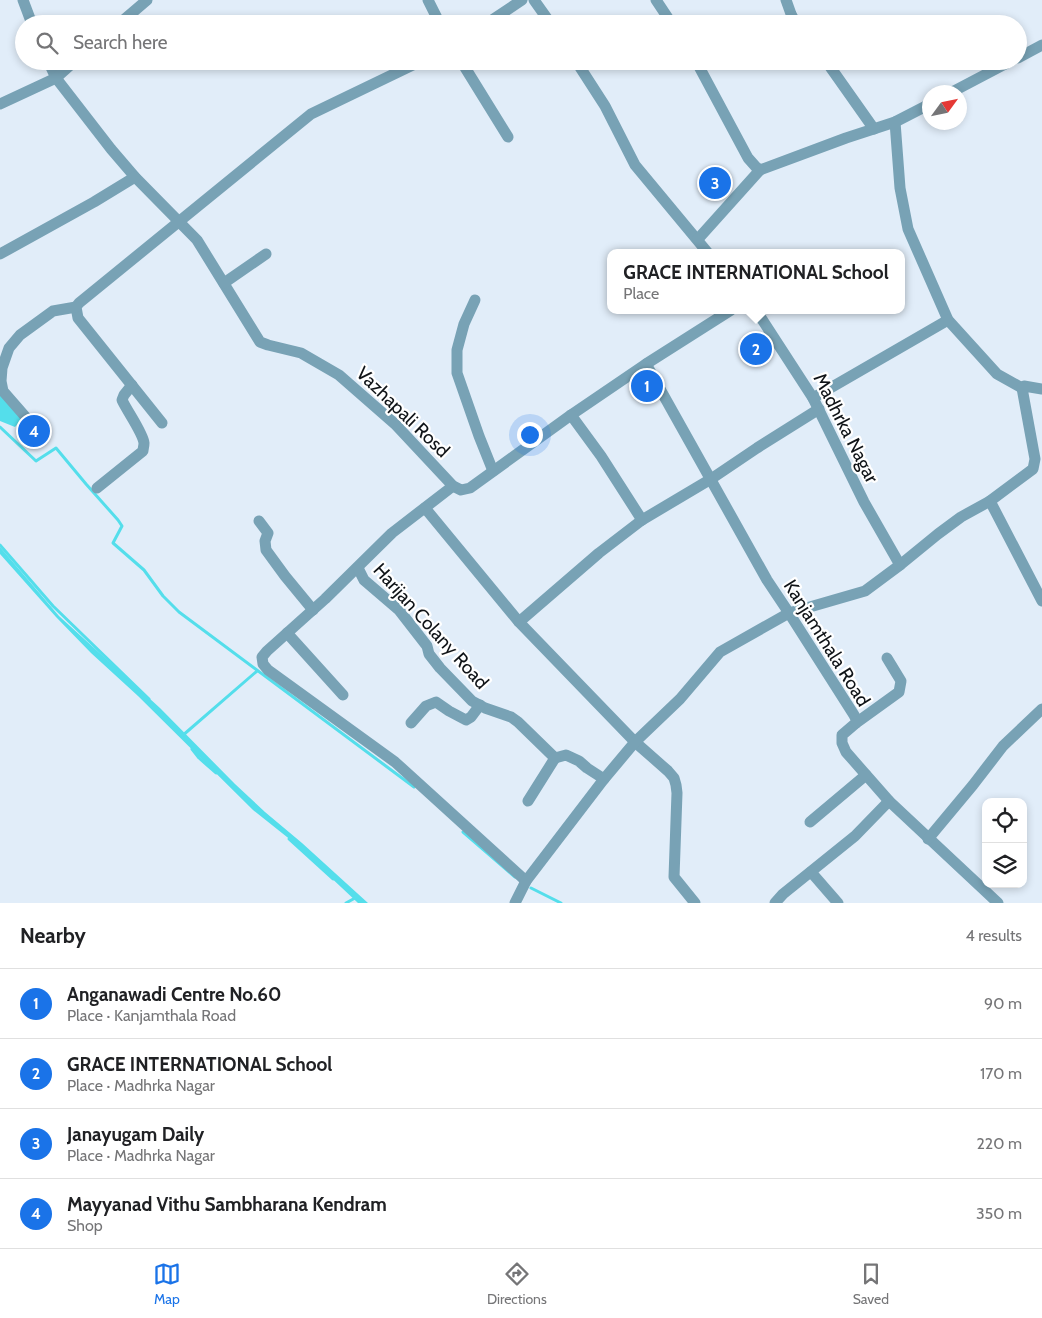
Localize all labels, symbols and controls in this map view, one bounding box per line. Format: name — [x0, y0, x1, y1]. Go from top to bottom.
search box — [15, 15, 1027, 70]
icon: search — [33, 29, 61, 57]
text: Search here — [73, 31, 167, 54]
north arrow — [922, 85, 967, 130]
pin: 3 — [699, 164, 731, 202]
popup — [607, 249, 905, 314]
text: GRACE INTERNATIONAL School — [623, 261, 889, 284]
text: Place — [623, 284, 659, 303]
pin: 2 — [740, 330, 772, 368]
street label: Vazhapali Rosd — [352, 362, 454, 462]
pin: 1 — [631, 367, 663, 405]
street label: Madhrka Nagar — [809, 369, 883, 487]
pin: 4 — [18, 412, 50, 450]
your location — [517, 422, 543, 448]
street label: Harijan Colany Road — [368, 558, 494, 694]
street label: Kanjamthala Road — [779, 575, 875, 711]
map controls — [982, 798, 1027, 888]
button: locate — [982, 798, 1027, 843]
button: layers — [982, 843, 1027, 888]
text: Nearby — [20, 923, 86, 948]
text: 4 results — [965, 926, 1022, 945]
text: Anganawadi Centre No.60 — [67, 983, 281, 1006]
text: 1 — [33, 994, 39, 1013]
text: 90 m — [984, 994, 1022, 1013]
text: Place · Kanjamthala Road — [67, 1006, 236, 1025]
text: GRACE INTERNATIONAL School — [67, 1053, 332, 1076]
text: 2 — [32, 1064, 40, 1083]
text: 170 m — [980, 1064, 1022, 1083]
text: Place · Madhrka Nagar — [67, 1076, 215, 1095]
text: Janayugam Daily — [67, 1123, 204, 1146]
text: 3 — [32, 1134, 40, 1153]
text: 220 m — [976, 1134, 1022, 1153]
text: Place · Madhrka Nagar — [67, 1146, 215, 1165]
text: Mayyanad Vithu Sambharana Kendram — [67, 1193, 387, 1216]
text: 4 — [31, 1204, 41, 1223]
text: 350 m — [976, 1204, 1022, 1223]
text: Shop — [67, 1216, 103, 1235]
tab: Map — [153, 1260, 181, 1308]
tab: Directions — [487, 1260, 547, 1308]
tab: Saved — [853, 1260, 889, 1308]

